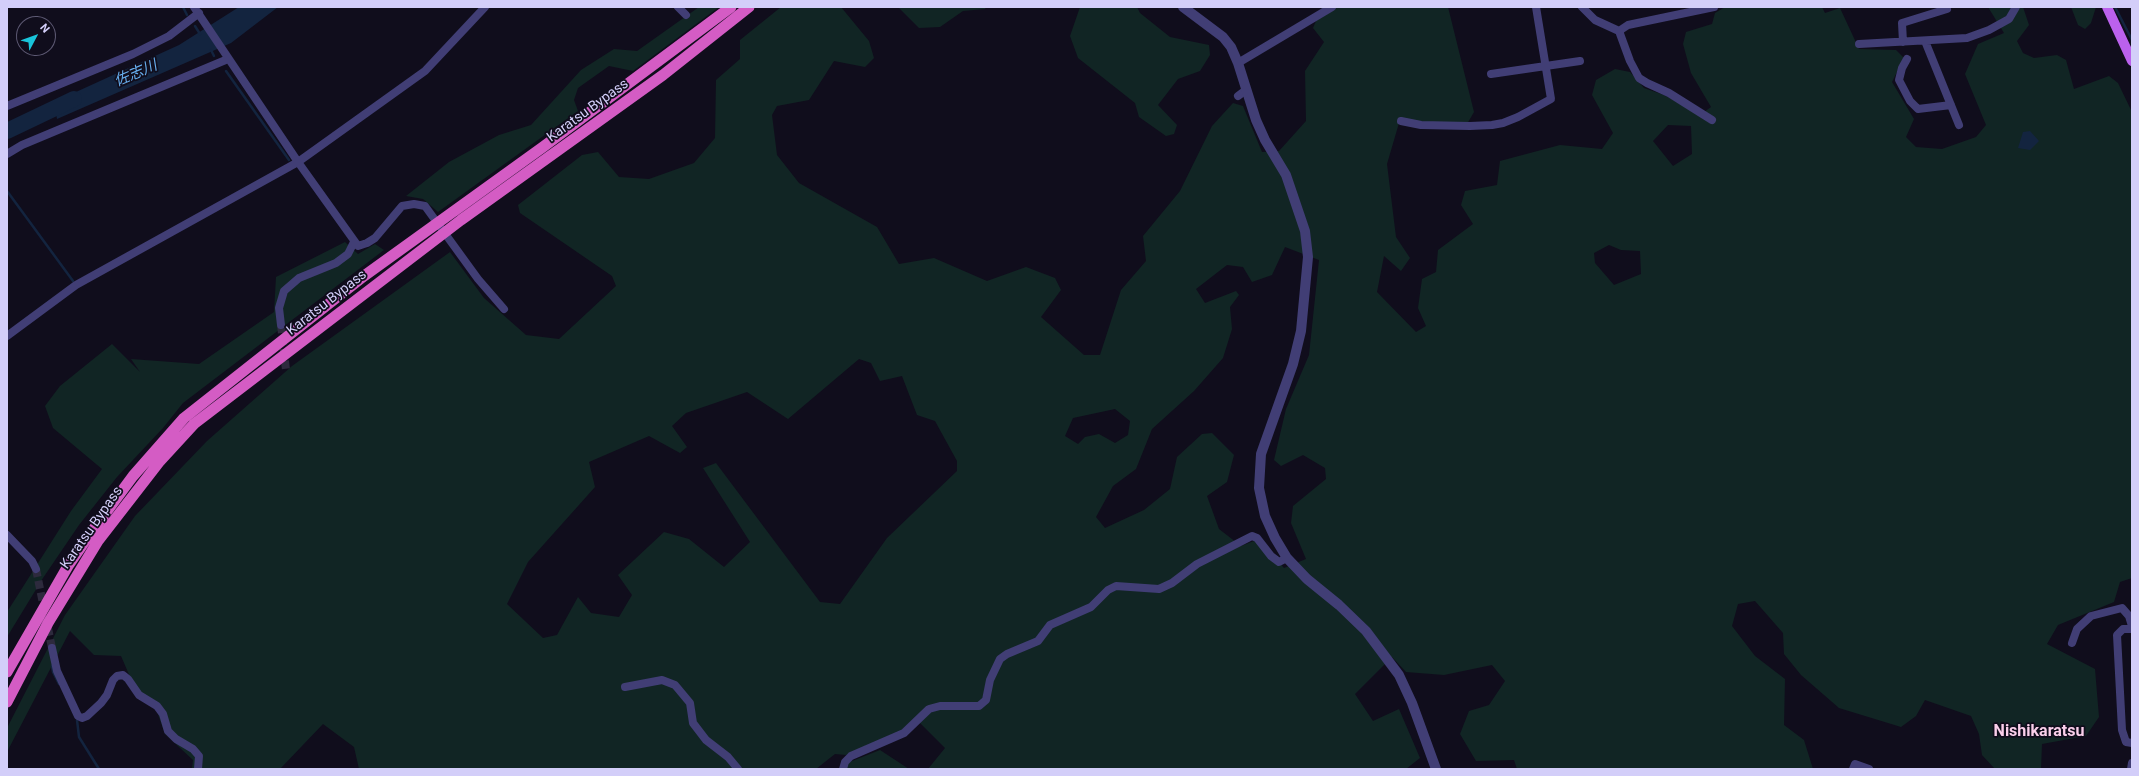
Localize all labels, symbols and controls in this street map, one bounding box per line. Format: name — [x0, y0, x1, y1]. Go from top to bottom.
north arrow — [16, 16, 56, 56]
text: N — [37, 21, 52, 36]
water label: 佐志川 — [112, 57, 160, 91]
street label: Karatsu Bypass — [544, 76, 632, 146]
street label: Karatsu Bypass — [284, 267, 370, 339]
street label: Karatsu Bypass — [57, 484, 127, 572]
district label: Nishikaratsu — [1994, 722, 2084, 742]

